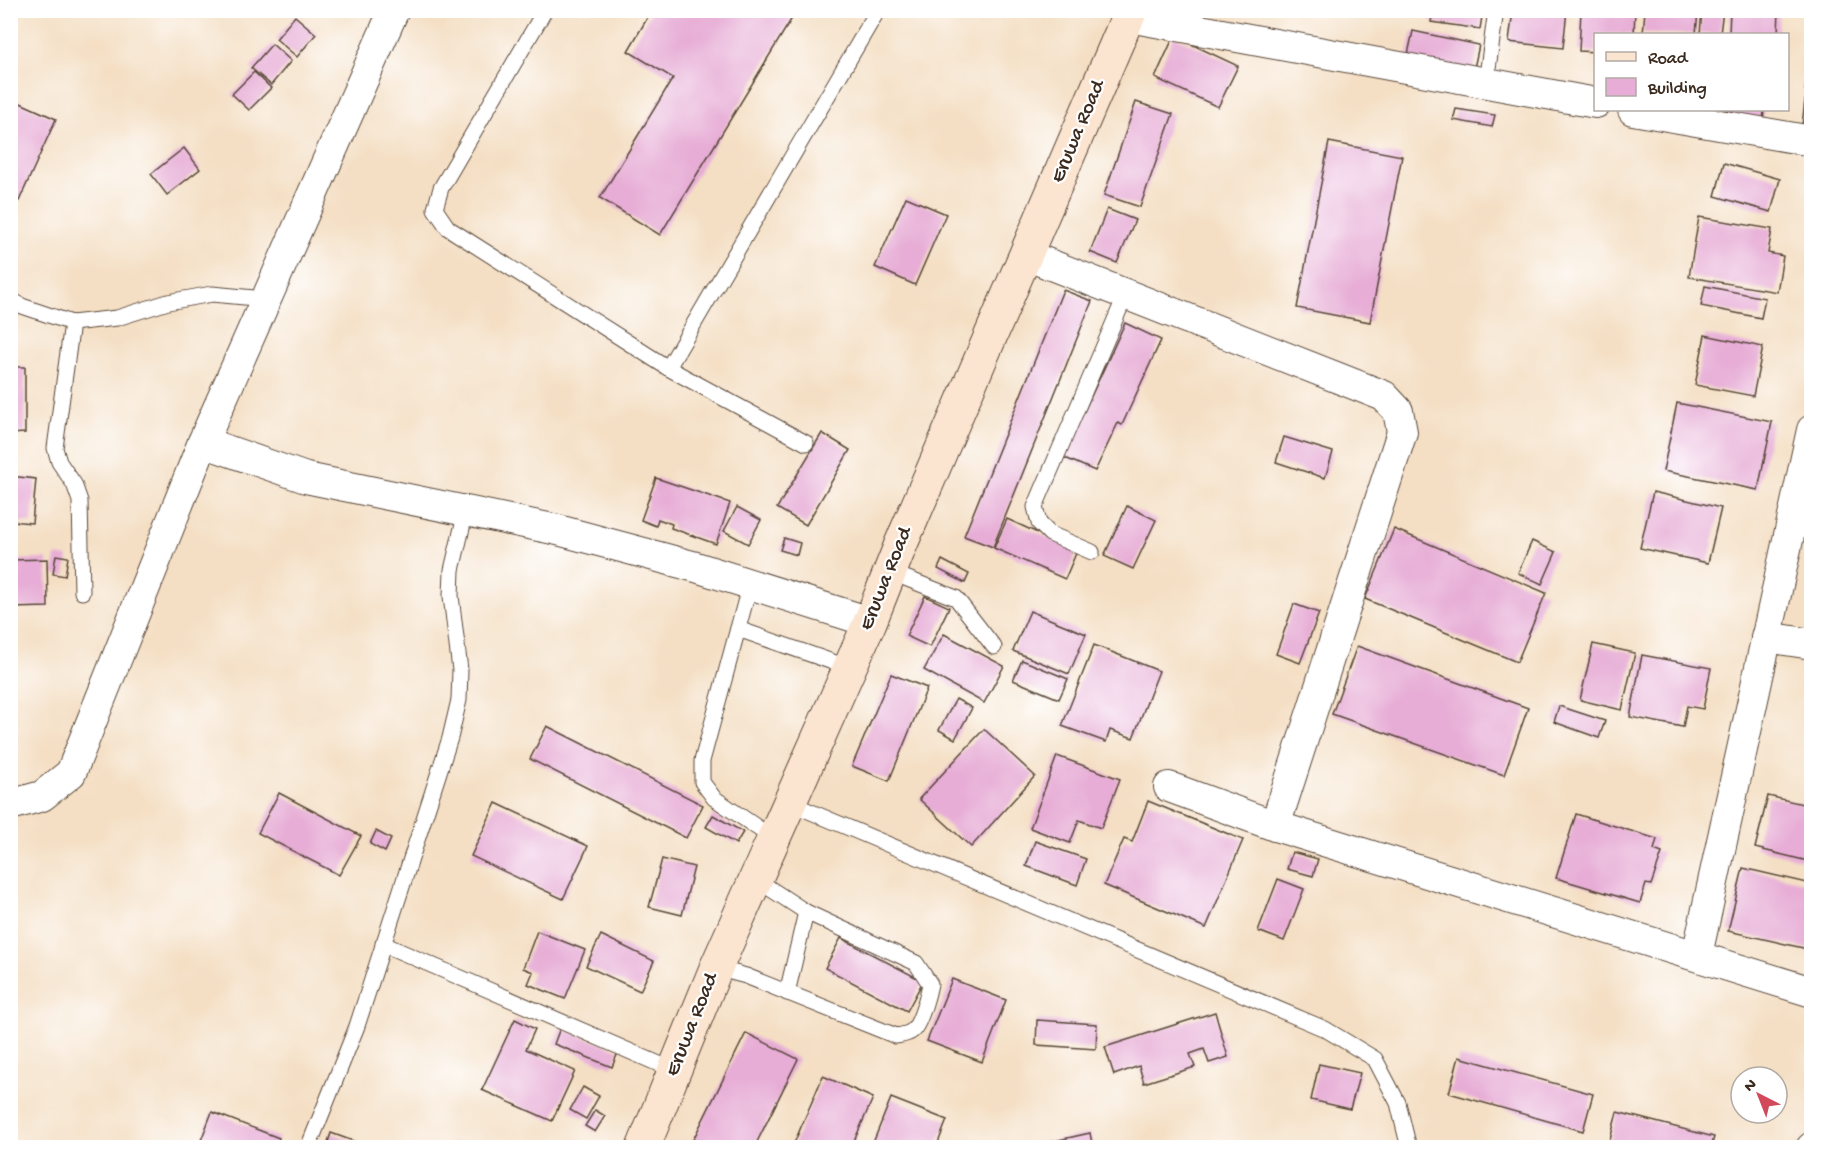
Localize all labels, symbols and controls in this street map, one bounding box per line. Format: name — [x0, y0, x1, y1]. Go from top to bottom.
legend — [1594, 33, 1789, 111]
text: Road — [1648, 49, 1689, 70]
street label: Eruwa Road — [1046, 75, 1112, 187]
text: Building — [1647, 79, 1707, 100]
street label: Eruwa Road — [855, 522, 920, 634]
street label: Eruwa Road — [661, 968, 726, 1080]
north arrow — [1729, 1065, 1789, 1125]
text: N — [1741, 1076, 1762, 1097]

